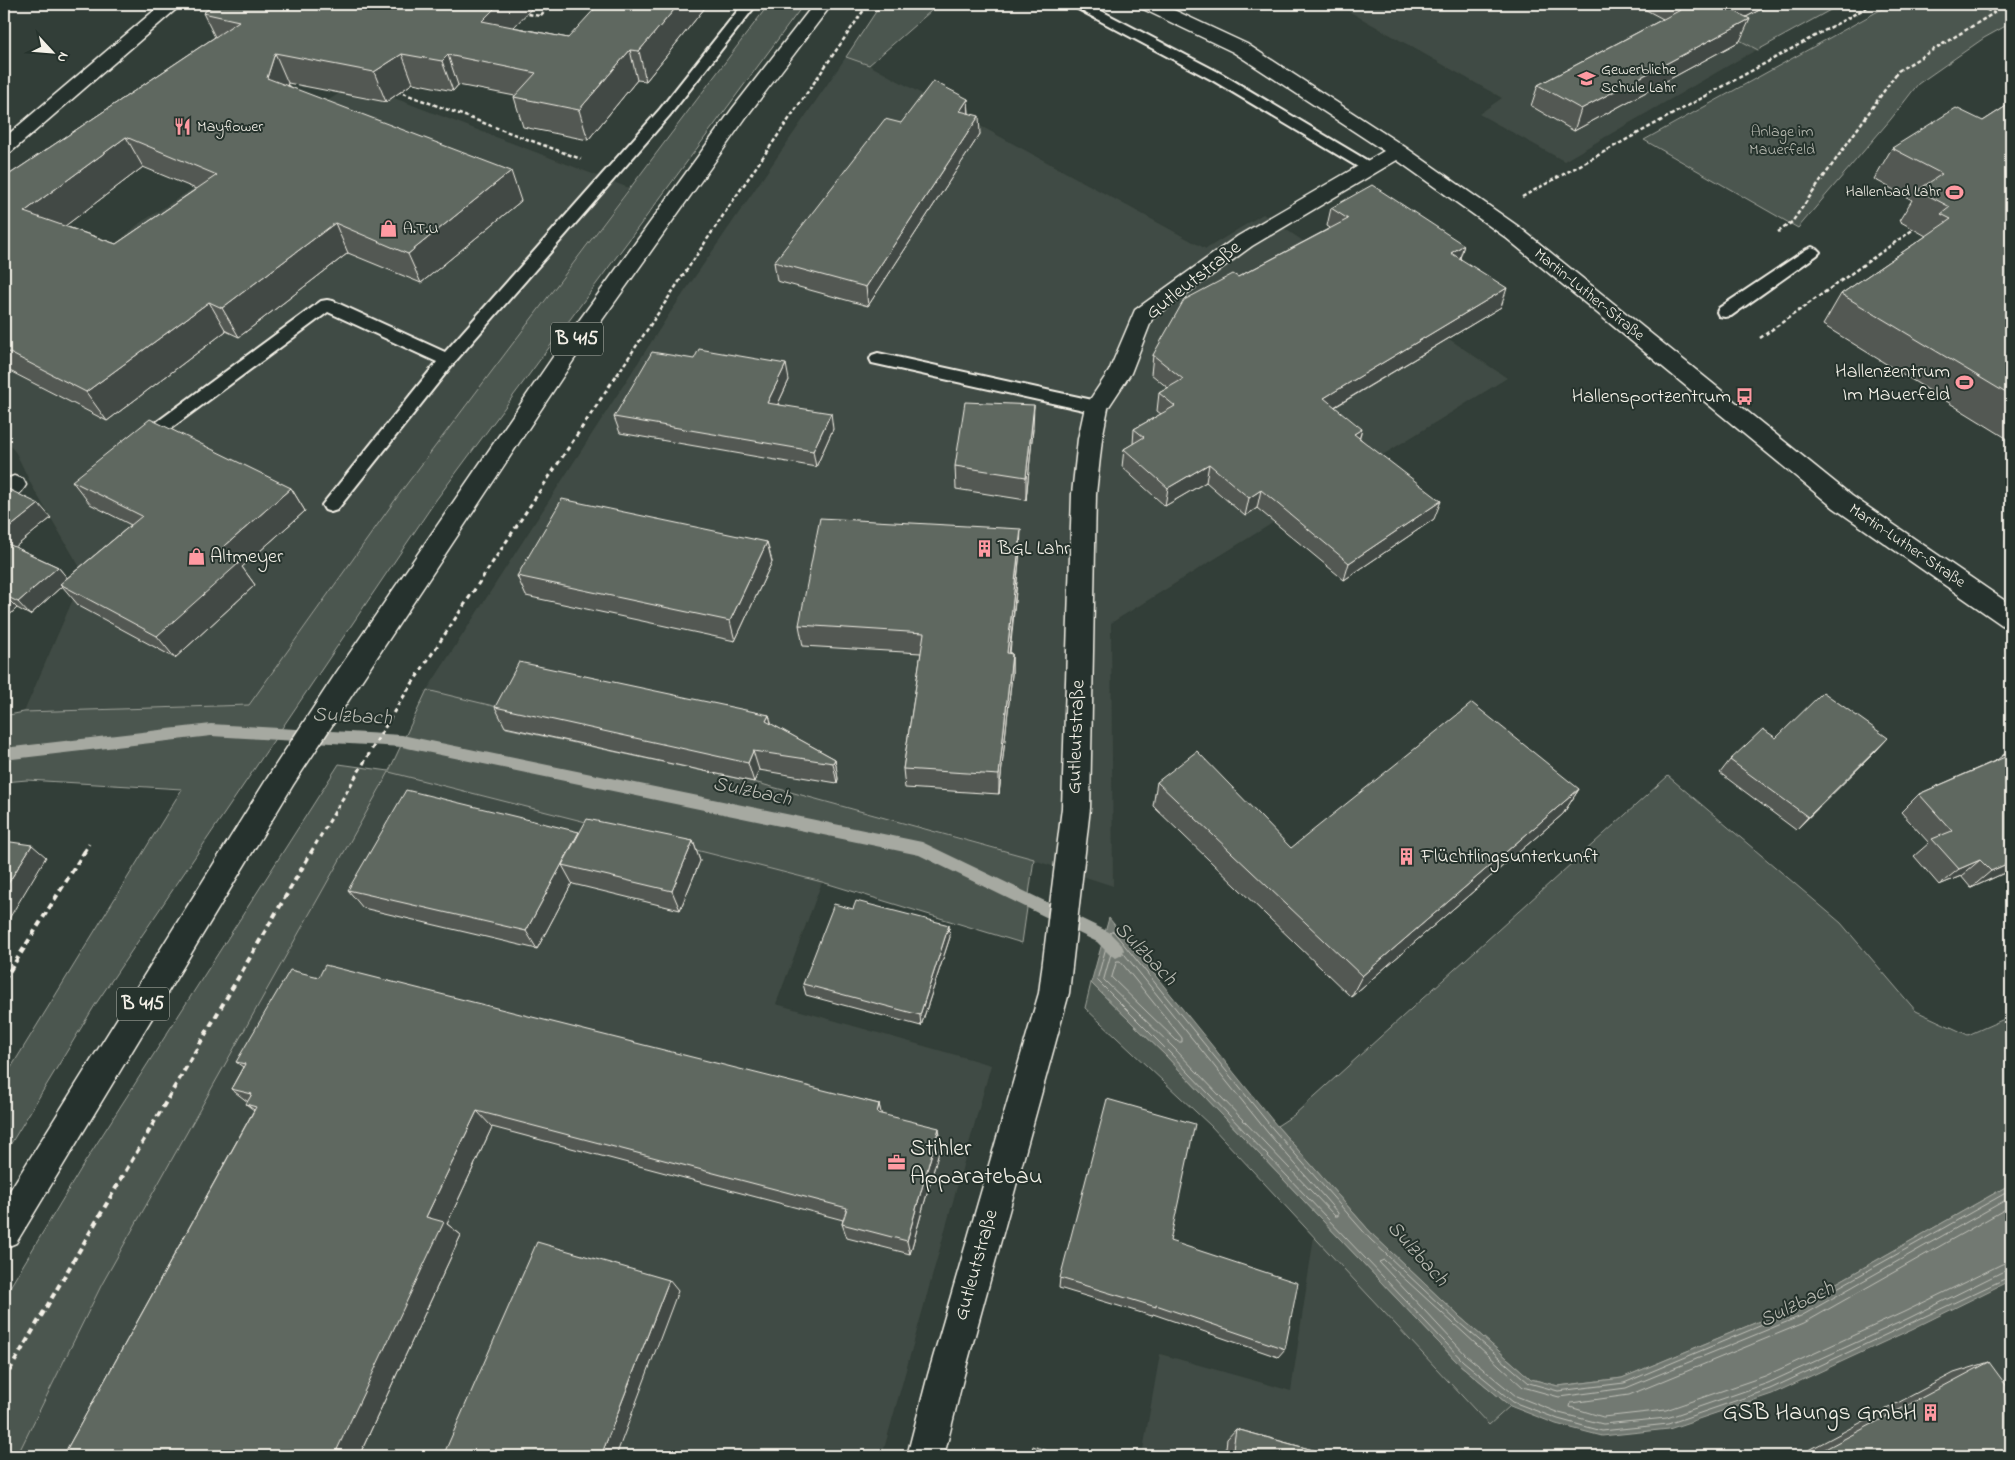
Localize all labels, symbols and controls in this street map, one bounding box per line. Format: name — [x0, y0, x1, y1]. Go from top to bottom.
north arrow — [28, 28, 78, 78]
text: N — [51, 48, 74, 66]
place label: Gewerbliche Schule Lahr — [1601, 58, 1677, 100]
school or university icon: Gewerbliche Schule Lahr — [1577, 69, 1597, 89]
place label: Mayflower — [197, 115, 263, 139]
restaurant icon: Mayflower — [173, 117, 193, 137]
park label: Anlage im Mauerfeld — [1749, 120, 1815, 162]
place label: Hallenbad Lahr — [1845, 180, 1941, 204]
sports icon: Hallenbad Lahr — [1945, 182, 1965, 202]
place label: A.T.U — [403, 217, 439, 241]
shop icon: A.T.U — [379, 219, 399, 239]
street label: Gutleutstraße — [1140, 234, 1248, 328]
street label: Martin-Luther-Straße — [1528, 243, 1650, 348]
road number: B 415 — [551, 322, 603, 356]
place label: Hallenzentrum Im Mauerfeld — [1835, 358, 1950, 410]
sports icon: Hallenzentrum Im Mauerfeld — [1954, 373, 1974, 393]
place label: Hallensportzentrum — [1572, 383, 1731, 412]
bus stop icon: Hallensportzentrum — [1735, 387, 1755, 407]
street label: Martin-Luther-Straße — [1844, 498, 1971, 595]
place label: BGL Lahr — [997, 535, 1071, 564]
building icon: BGL Lahr — [974, 539, 994, 559]
place label: Altmeyer — [210, 543, 284, 572]
shop icon: Altmeyer — [186, 547, 206, 567]
street label: Gutleutstraße — [1061, 679, 1093, 795]
water label: Sulzbach — [312, 700, 393, 734]
water label: Sulzbach — [710, 769, 795, 815]
place label: Flüchtlingsunterkunft — [1420, 843, 1598, 873]
building icon: Flüchtlingsunterkunft — [1397, 847, 1417, 867]
water label: Sulzbach — [1107, 915, 1184, 994]
road number: B 415 — [117, 988, 169, 1021]
place label: Stihler Apparatebau — [910, 1132, 1042, 1195]
office icon: Stihler Apparatebau — [886, 1153, 906, 1173]
street label: Gutleutstraße — [947, 1206, 1007, 1324]
water label: Sulzbach — [1379, 1214, 1455, 1294]
water label: Sulzbach — [1755, 1274, 1840, 1336]
place label: GSB Haungs GmbH — [1723, 1396, 1917, 1431]
building icon: GSB Haungs GmbH — [1921, 1403, 1941, 1423]

